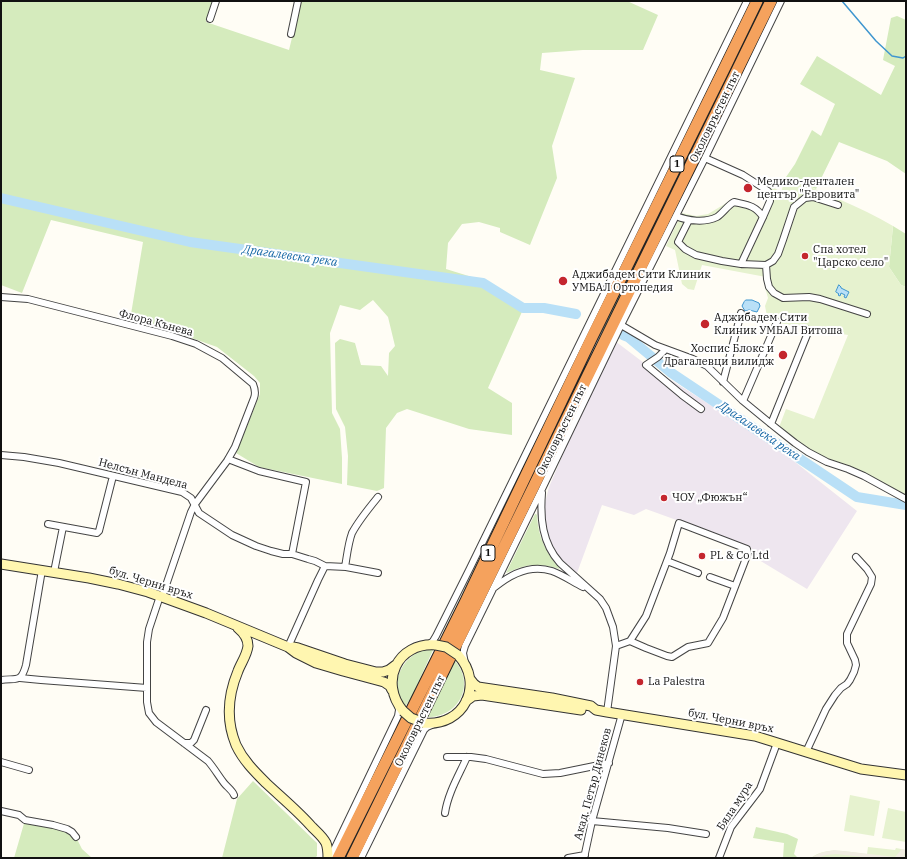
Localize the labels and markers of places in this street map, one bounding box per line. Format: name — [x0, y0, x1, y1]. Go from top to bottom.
place label: Медико-дентален център "Евровита" — [757, 175, 859, 201]
marker: Медико-дентален център "Евровита" — [742, 182, 754, 194]
place label: Спа хотел "Царско село" — [813, 243, 888, 269]
marker: Спа хотел "Царско село" — [800, 251, 810, 261]
place label: Аджибадем Сити Клиник УМБАЛ Ортопедия — [572, 268, 711, 294]
marker: Аджибадем Сити Клиник УМБАЛ Ортопедия — [557, 275, 569, 287]
place label: Аджибадем Сити Клиник УМБАЛ Витоша — [714, 311, 843, 337]
marker: Аджибадем Сити Клиник УМБАЛ Витоша — [699, 318, 711, 330]
place label: Хоспис Блокс и Драгалевци вилидж — [663, 342, 774, 368]
marker: Хоспис Блокс и Драгалевци вилидж — [777, 349, 789, 361]
place label: ЧОУ „Фюжън“ — [672, 491, 747, 505]
marker: ЧОУ „Фюжън“ — [659, 493, 669, 503]
place label: PL & Co Ltd — [710, 549, 769, 563]
marker: PL & Co Ltd — [697, 551, 707, 561]
place label: La Palestra — [648, 675, 705, 689]
marker: La Palestra — [635, 677, 645, 687]

